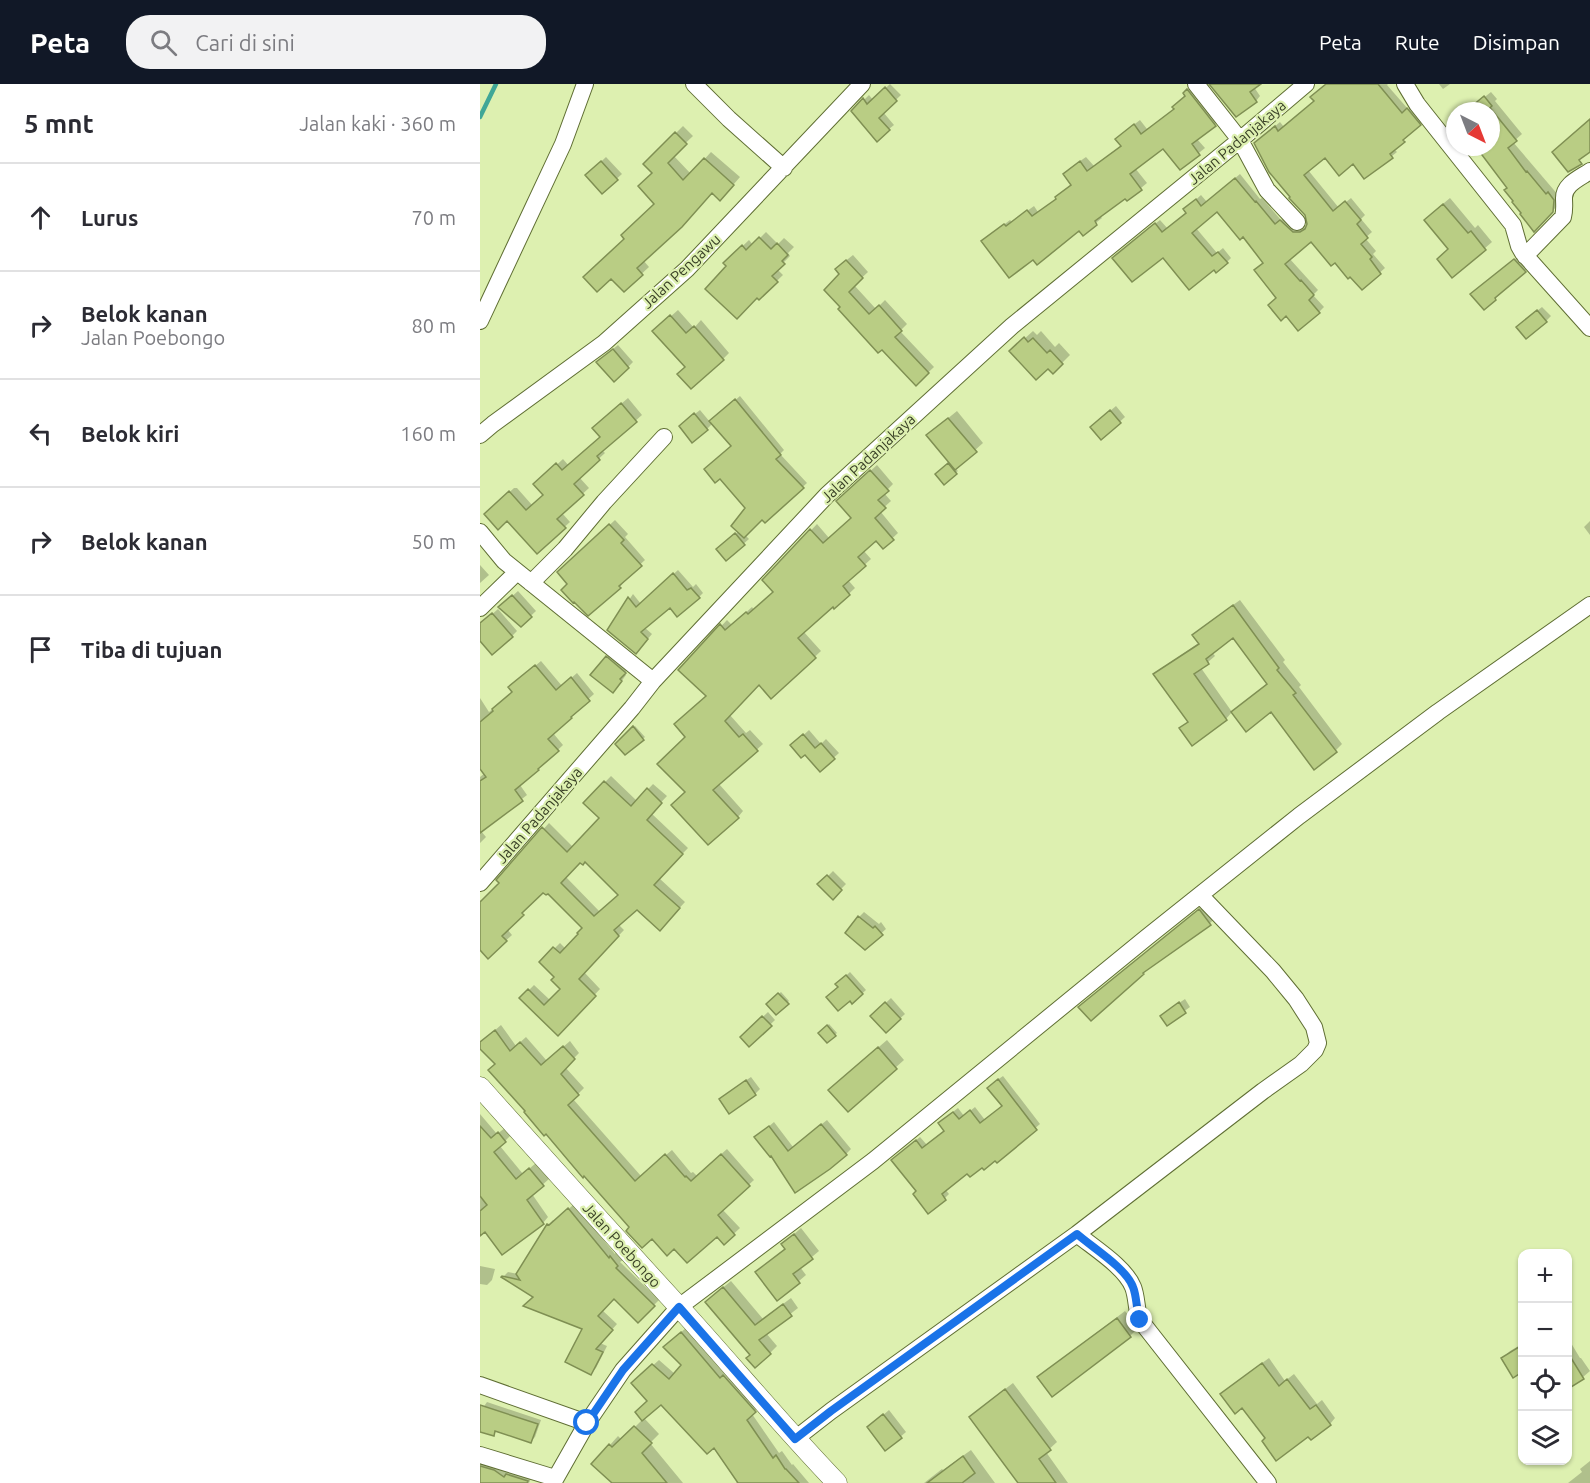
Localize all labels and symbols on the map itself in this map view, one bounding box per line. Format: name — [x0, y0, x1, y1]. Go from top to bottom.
street label: Jalan Padanjakaya — [1185, 96, 1289, 188]
north arrow — [1446, 102, 1500, 156]
street label: Jalan Pengawu — [638, 230, 724, 312]
street label: Jalan Padanjakaya — [818, 410, 918, 506]
street label: Jalan Padanjakaya — [493, 763, 585, 867]
street label: Jalan Poebongo — [580, 1199, 664, 1291]
route end — [1126, 1306, 1152, 1332]
route start — [573, 1409, 599, 1435]

